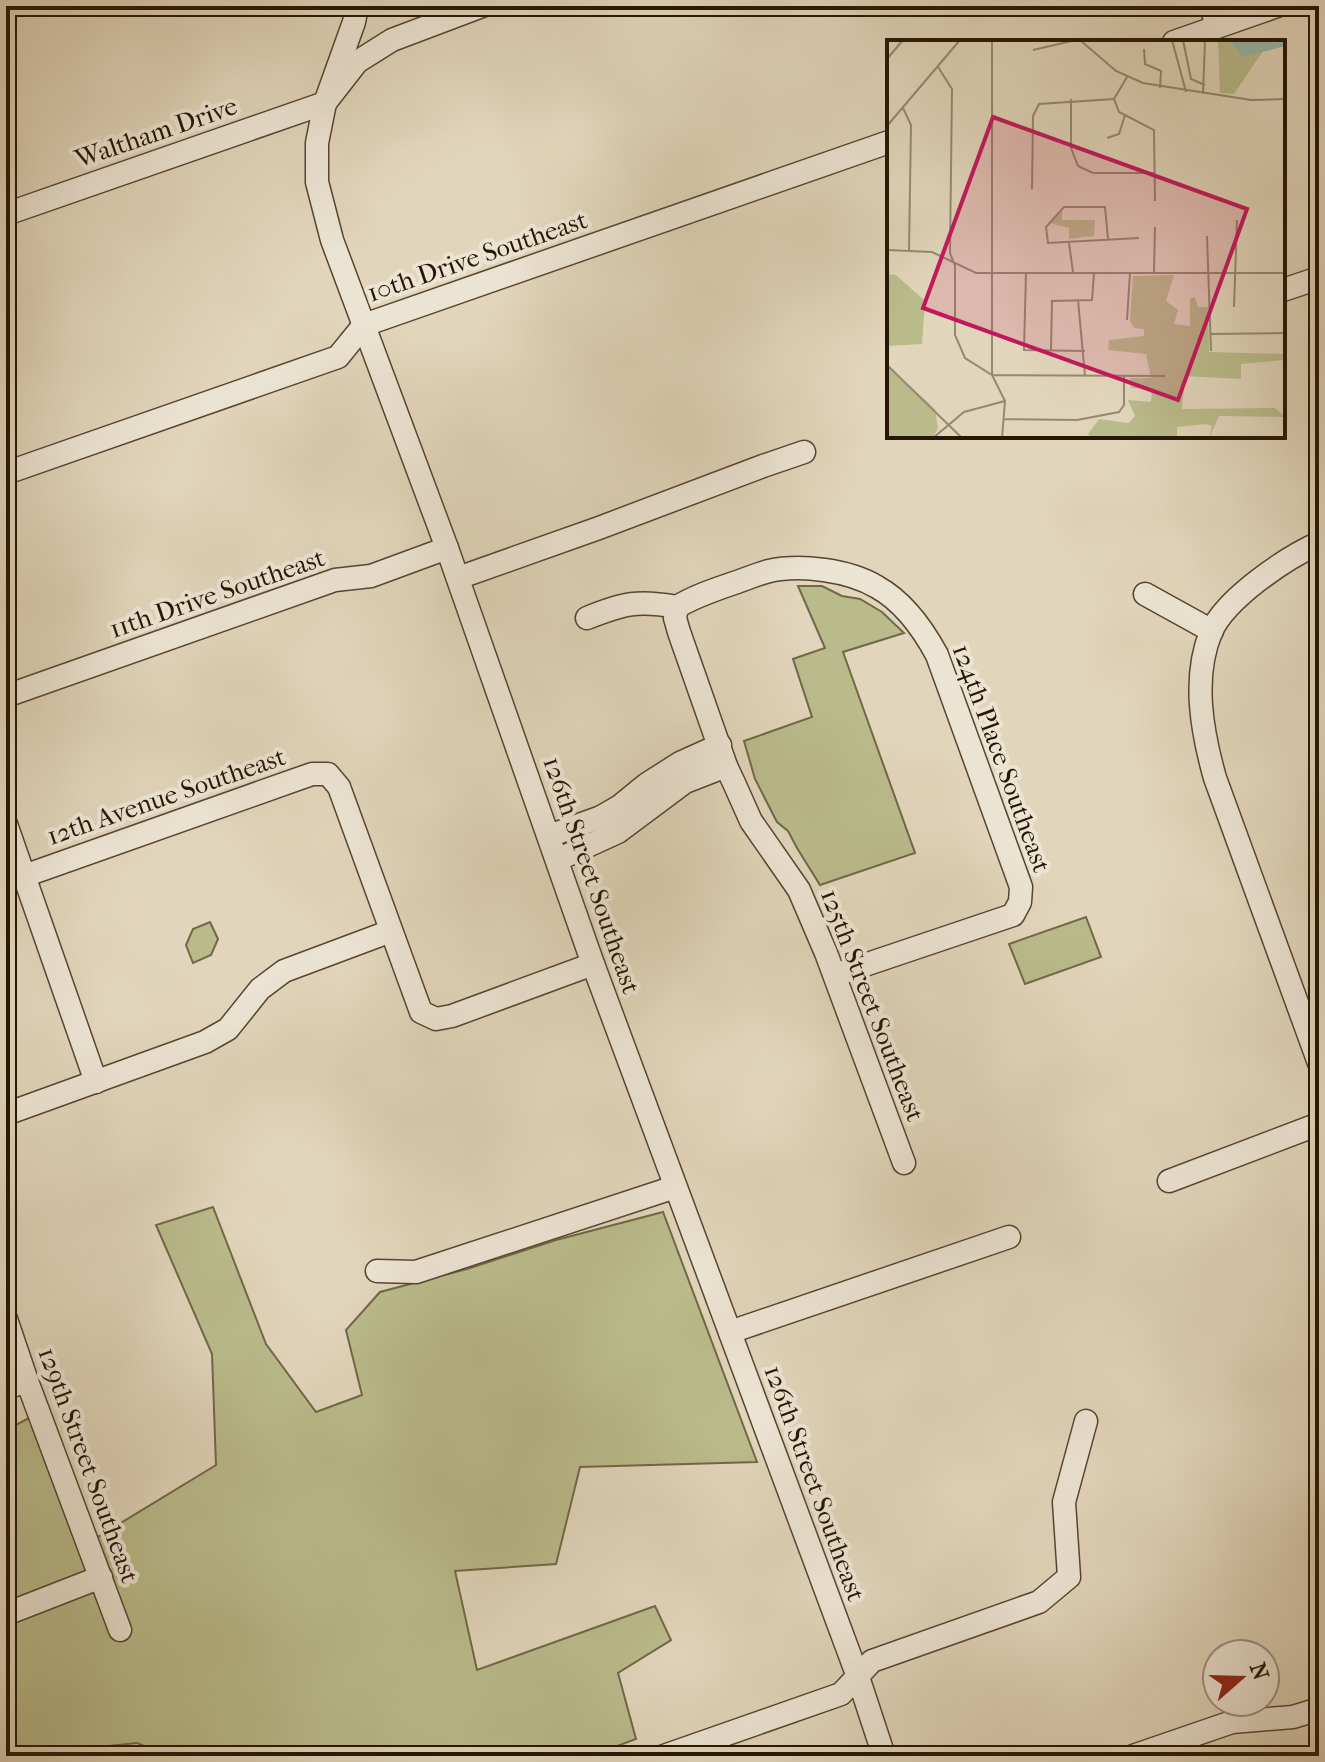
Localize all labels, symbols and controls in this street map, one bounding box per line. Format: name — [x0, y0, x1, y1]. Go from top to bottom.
inset map — [887, 40, 1285, 438]
street label: Waltham Drive — [70, 90, 241, 175]
street label: 10th Drive Southeast — [363, 204, 592, 309]
street label: 11th Drive Southeast — [105, 542, 330, 645]
street label: 124th Place Southeast — [946, 640, 1058, 877]
street label: 12th Avenue Southeast — [43, 741, 290, 852]
street label: 126th Street Southeast — [536, 752, 647, 999]
street label: 125th Street Southeast — [814, 885, 931, 1126]
street label: 129th Street Southeast — [31, 1343, 146, 1588]
street label: 126th Street Southeast — [757, 1361, 872, 1606]
north arrow — [1201, 1638, 1281, 1718]
text: N — [1244, 1659, 1274, 1684]

